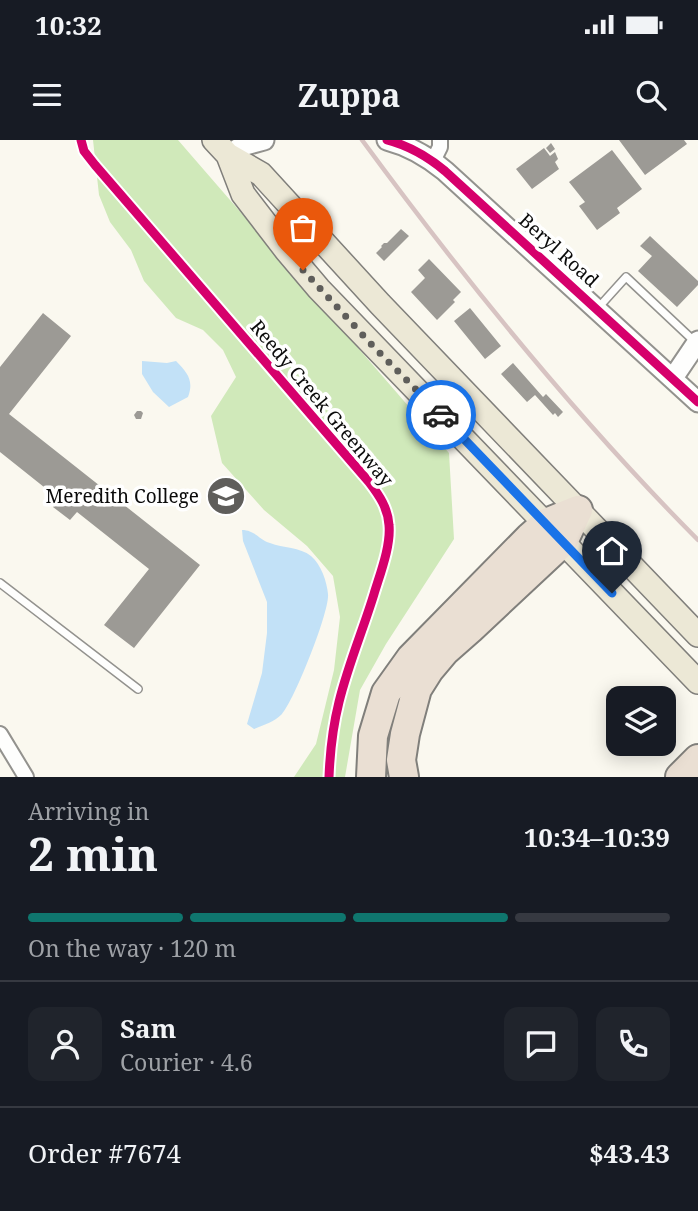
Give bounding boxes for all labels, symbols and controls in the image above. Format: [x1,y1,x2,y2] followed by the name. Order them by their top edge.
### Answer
[35,7,102,43] text: 10:32
[297,73,401,116] text: Zuppa
[28,76,66,114] icon: menu
[632,76,670,114] icon: search
[273,198,333,270] pin
[514,207,605,293] street label: Beryl Road
[284,209,322,247] icon: bag
[245,314,400,492] street label: Reedy Creek Greenway
[406,380,476,450] courier
[422,396,460,434] icon: car
[205,475,247,517] school or university icon: Meredith College
[45,483,199,509] place label: Meredith College
[582,521,642,593] pin
[593,532,631,570] icon: home
[606,686,676,756] map controls
[606,686,676,756] button: layers
[28,795,149,827] text: Arriving in
[524,819,670,855] text: 10:34–10:39
[28,822,158,884] text: 2 min
[28,932,236,964] text: On the way · 120 m
[28,1007,102,1081] button: person
[504,1007,578,1081] button: chat
[596,1007,670,1081] button: phone
[120,1010,176,1046] text: Sam
[120,1046,253,1078] text: Courier · 4.6
[28,1135,181,1171] text: Order #7674
[589,1135,670,1171] text: $43.43

